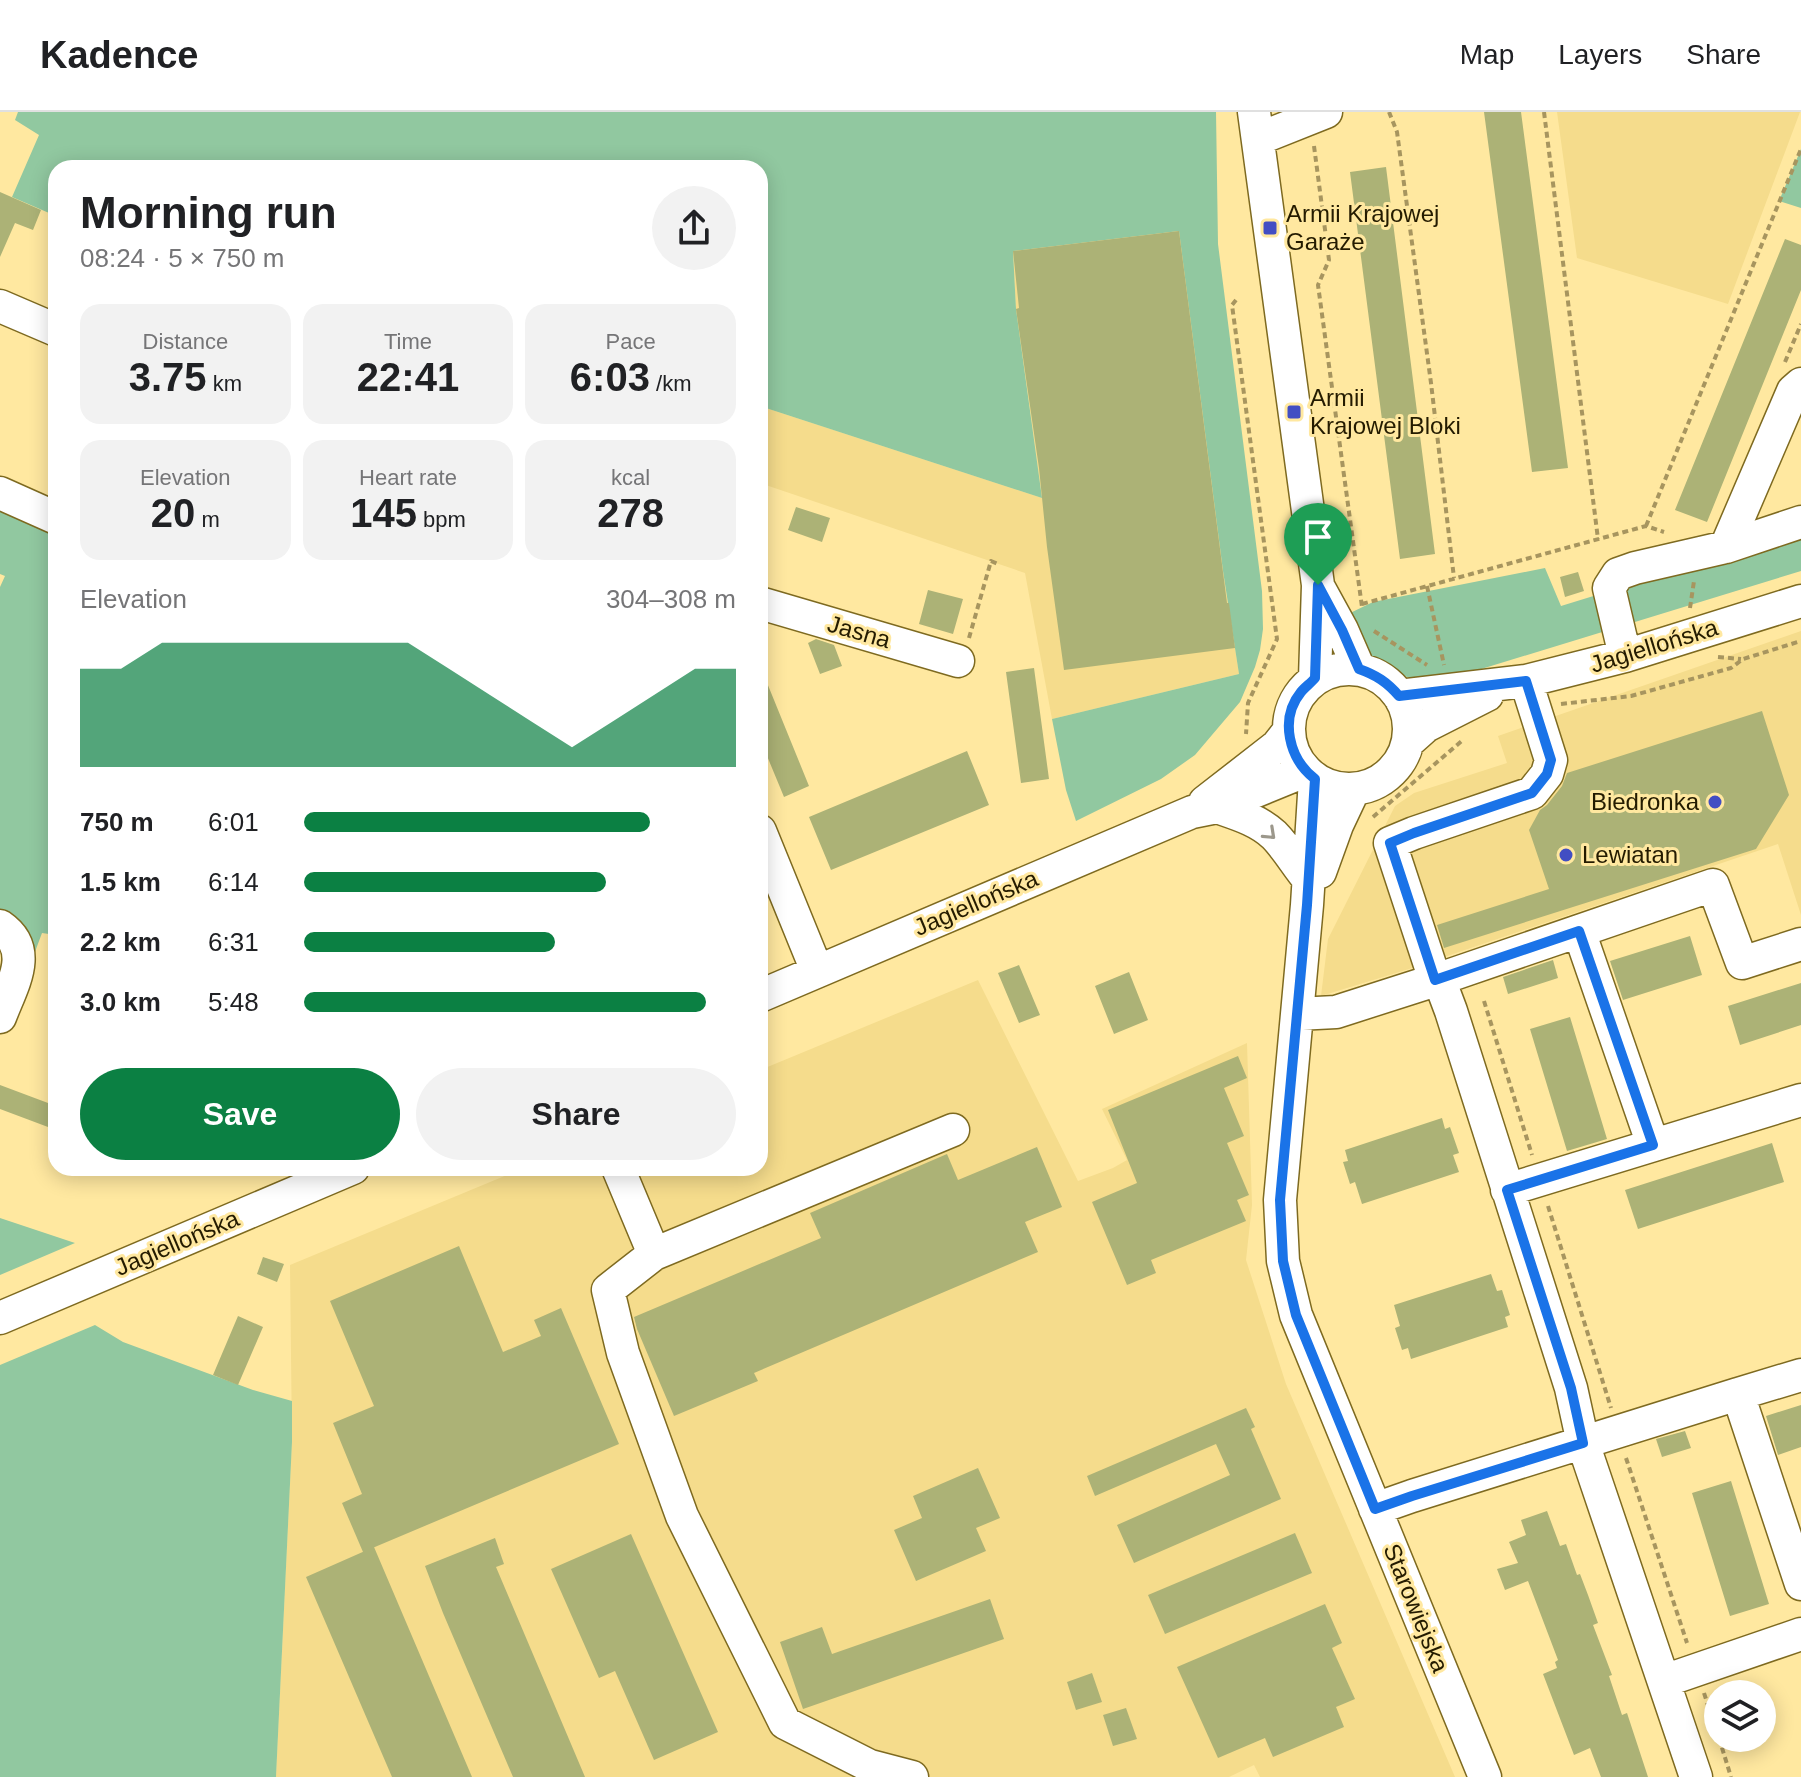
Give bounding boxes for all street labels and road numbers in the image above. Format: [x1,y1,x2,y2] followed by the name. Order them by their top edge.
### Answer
[825,610,894,654] street label: Jasna
[1587,613,1722,678] street label: Jagiellońska
[910,864,1042,941] street label: Jagiellońska
[111,1204,243,1281] street label: Jagiellońska
[1378,1540,1455,1677] street label: Starowiejska

